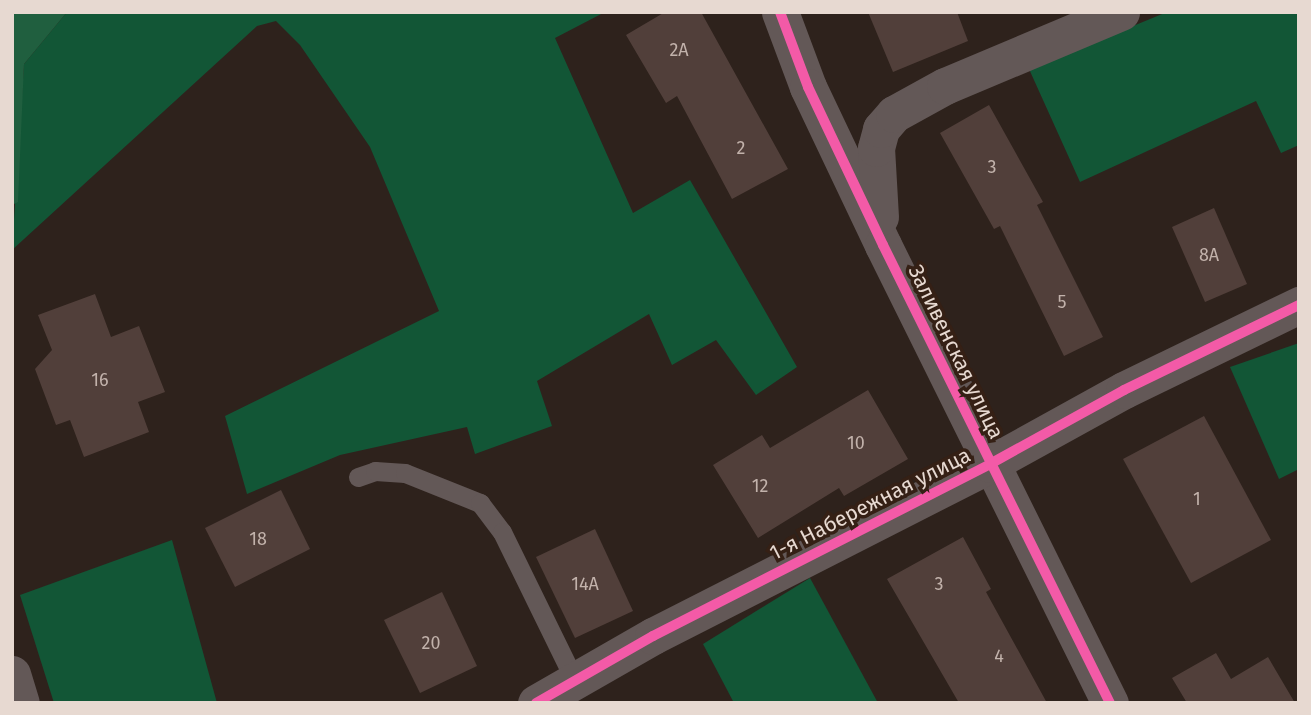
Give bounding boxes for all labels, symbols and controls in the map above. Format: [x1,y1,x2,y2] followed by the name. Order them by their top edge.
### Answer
[669,39,689,61] house number: 2А
[737,137,745,159] house number: 2
[988,156,996,178] house number: 3
[1199,244,1219,266] house number: 8А
[903,261,1009,443] street label: Заливенская улица
[1057,291,1067,313] house number: 5
[91,369,109,391] house number: 16
[847,432,865,454] house number: 10
[765,442,975,566] street label: 1-я Набережная улица
[752,475,768,497] house number: 12
[1193,488,1201,510] house number: 1
[249,528,267,550] house number: 18
[571,573,599,595] house number: 14А
[935,573,943,595] house number: 3
[422,632,440,654] house number: 20
[994,645,1004,667] house number: 4

